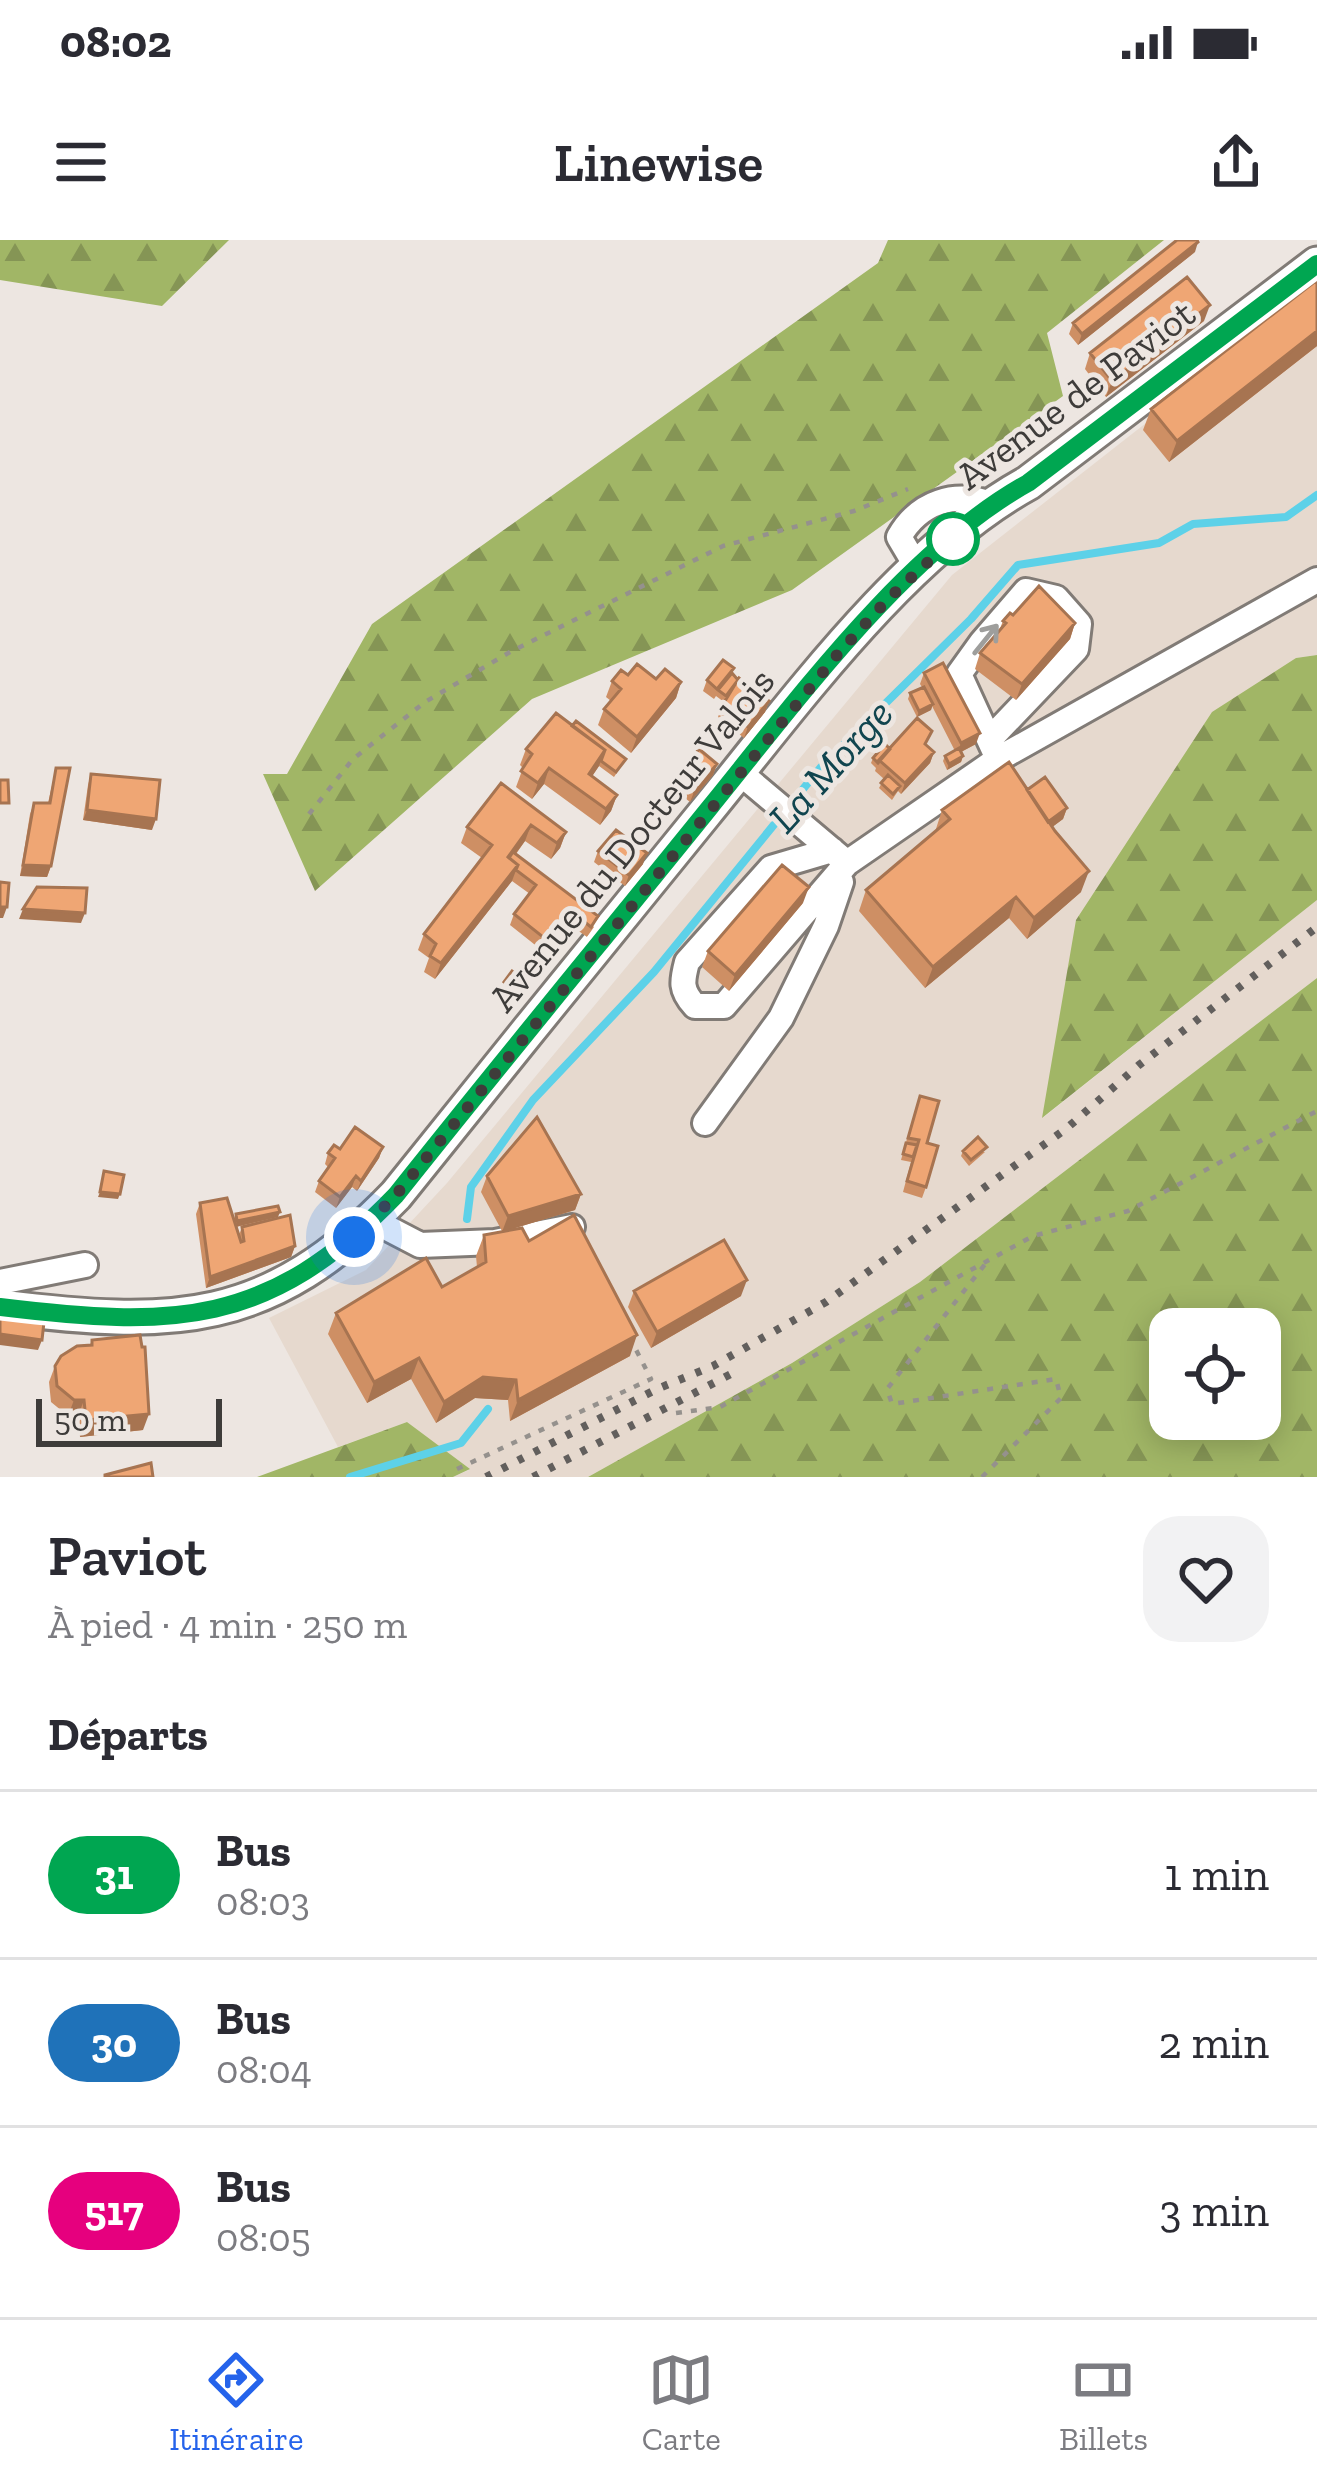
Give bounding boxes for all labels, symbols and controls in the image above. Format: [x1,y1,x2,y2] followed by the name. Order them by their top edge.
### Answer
[60,15,171,69] text: 08:02
[48,129,114,195] icon: menu
[1203,129,1269,195] icon: share
[554,130,763,195] text: Linewise
[947,289,1204,499] street label: Avenue de Paviot
[928,514,978,564] unlabelled marker
[972,623,998,655] one-way arrow
[478,658,784,1020] street label: Avenue du Docteur Valois
[757,688,903,843] water label: La Morge
[324,1207,384,1267] your location
[1149,1308,1281,1440] map controls
[1149,1308,1281,1440] button: locate
[36,1393,222,1446] scale bar
[54,1400,126,1439] text: 50 m
[1143,1516,1269,1642] button: heart
[48,1521,206,1590] text: Paviot
[48,1601,407,1648] text: À pied · 4 min · 250 m
[48,1708,208,1762] text: Départs
[216,1824,291,1878] text: Bus
[1164,1848,1269,1902] text: 1 min
[94,1849,134,1900] text: 31
[216,1878,310,1925] text: 08:03
[216,1992,291,2046] text: Bus
[1158,2016,1269,2070] text: 2 min
[91,2017,137,2068] text: 30
[216,2046,312,2093] text: 08:04
[216,2160,291,2214] text: Bus
[1160,2184,1269,2238] text: 3 min
[85,2185,143,2236] text: 517
[216,2214,311,2261] text: 08:05
[169,2347,304,2458] tab: Itinéraire
[642,2347,721,2458] tab: Carte
[1059,2347,1148,2458] tab: Billets

